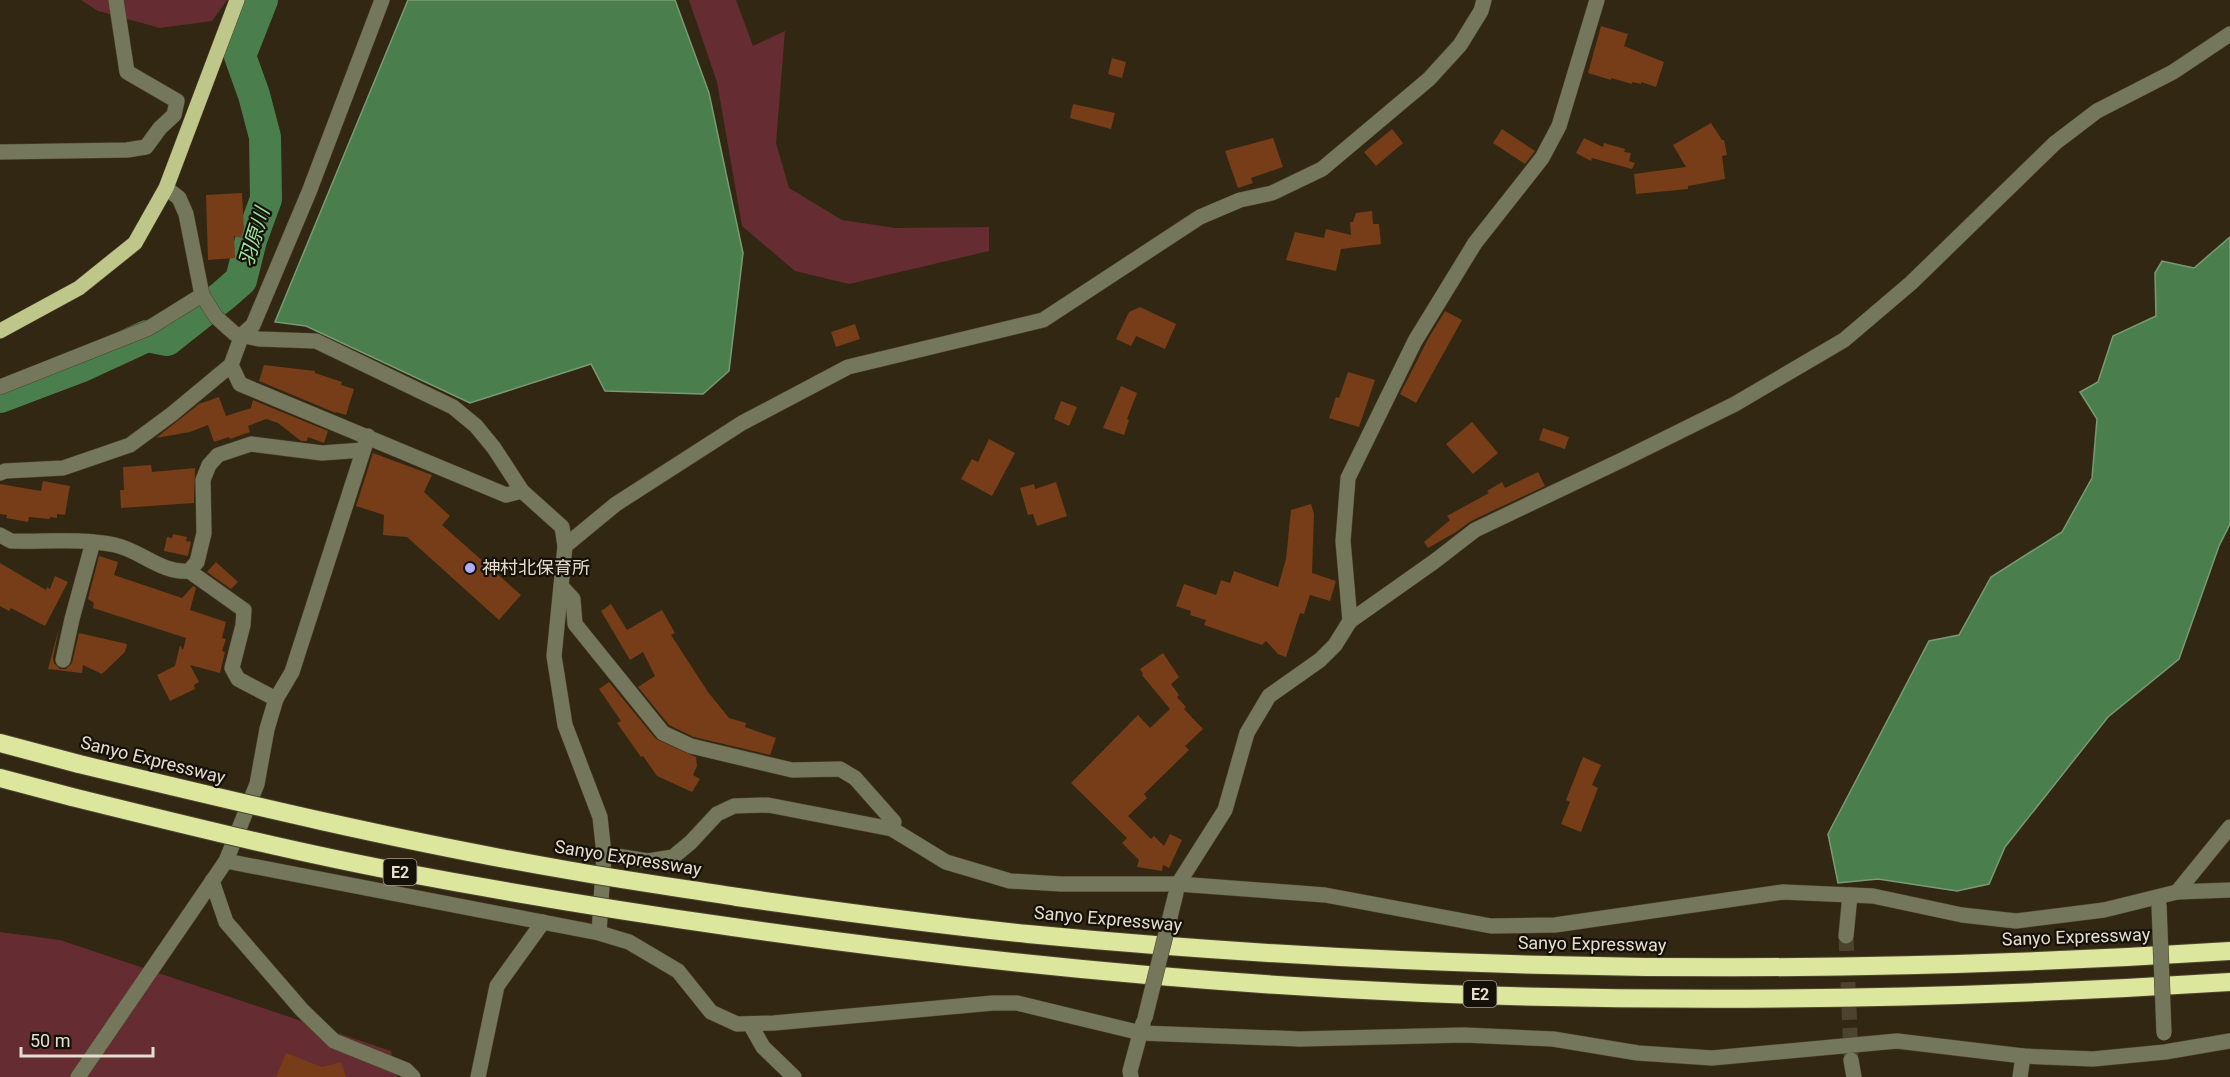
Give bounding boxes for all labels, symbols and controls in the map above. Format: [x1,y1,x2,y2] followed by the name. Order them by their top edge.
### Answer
[234,203,275,269] water label: 羽原川
[482,557,590,578] place label: 神村北保育所
[463,561,477,575] marker: 神村北保育所
[79,731,228,788] street label: Sanyo Expressway
[553,836,704,880] street label: Sanyo Expressway
[384,859,416,885] road number: E2
[1033,902,1183,935] street label: Sanyo Expressway
[2001,923,2151,950] street label: Sanyo Expressway
[1518,932,1667,955] street label: Sanyo Expressway
[1464,981,1496,1007] road number: E2
[21,1020,153,1058] scale bar
[30,1030,70,1051] text: 50 m

